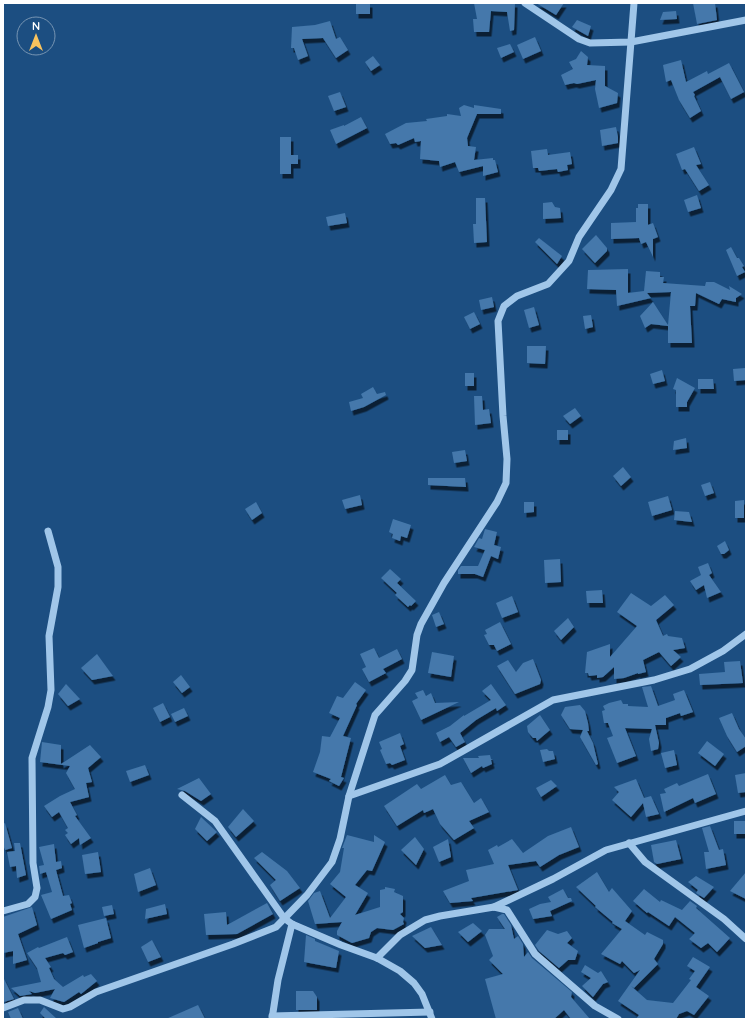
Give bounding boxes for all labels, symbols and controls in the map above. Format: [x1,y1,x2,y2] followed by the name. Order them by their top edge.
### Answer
[16,16,56,56] north arrow
[32,19,40,33] text: N

